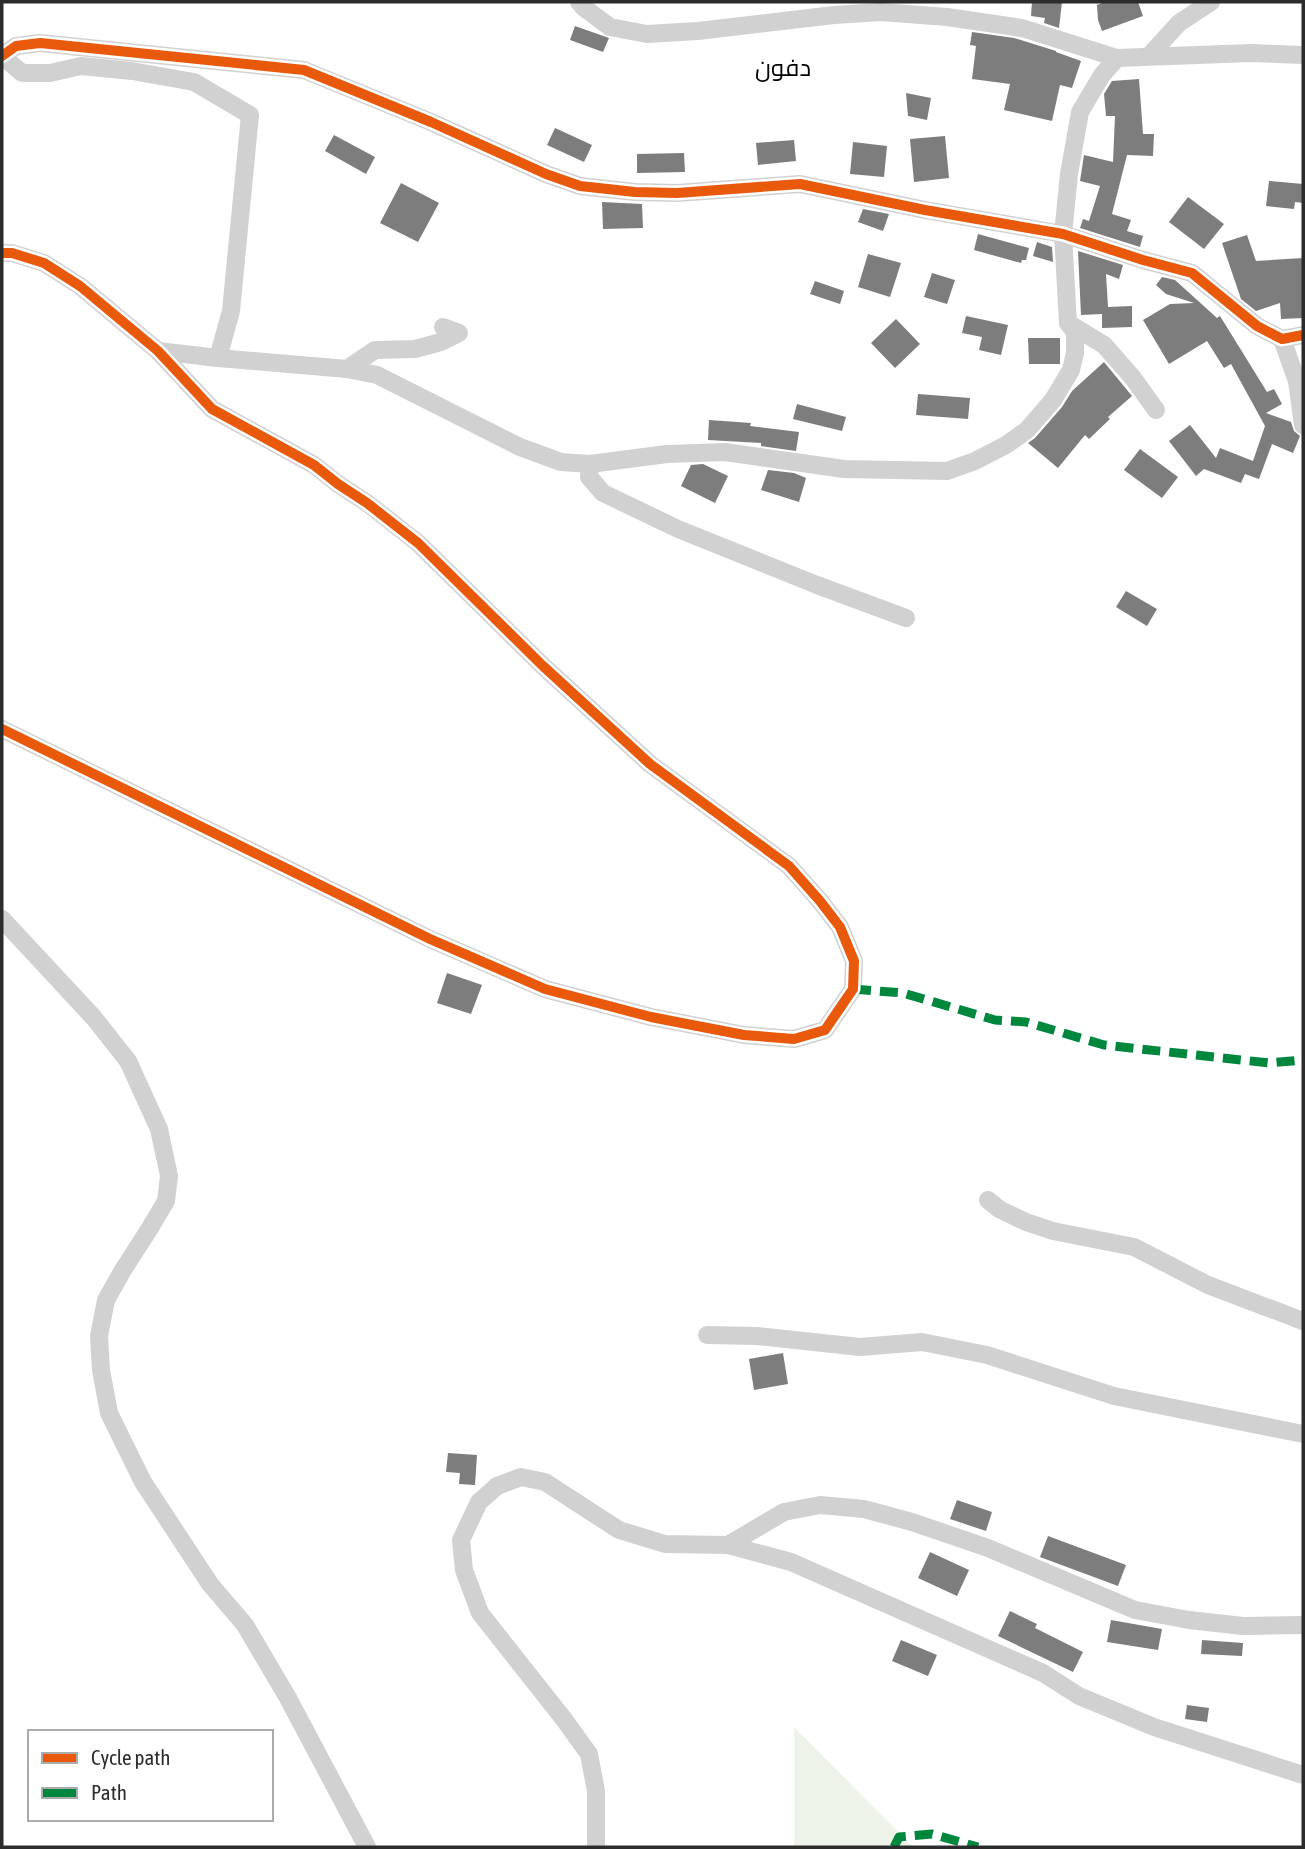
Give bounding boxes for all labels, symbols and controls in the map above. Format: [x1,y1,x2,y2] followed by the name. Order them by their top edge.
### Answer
[755,54,811,82] district label: دفون
[28,1730,273,1821] legend
[91,1745,170,1769] text: Cycle path
[91,1780,127,1804] text: Path

